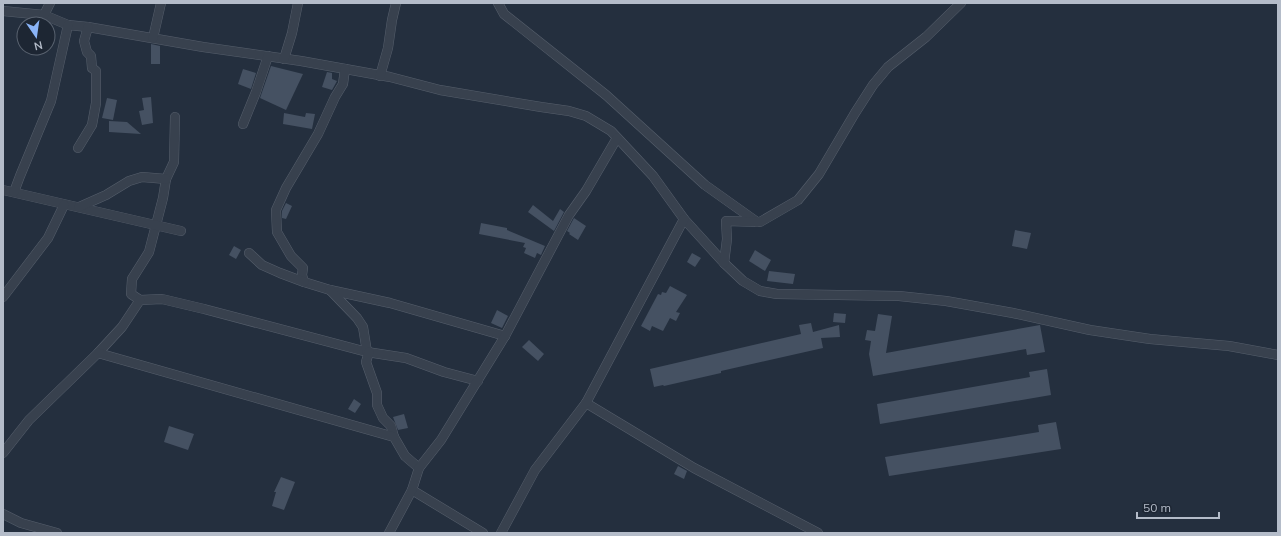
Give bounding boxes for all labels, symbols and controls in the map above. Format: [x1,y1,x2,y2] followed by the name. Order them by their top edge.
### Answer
[16,16,56,56] north arrow
[33,38,44,53] text: N
[1137,494,1219,520] scale bar
[1143,500,1171,515] text: 50 m

